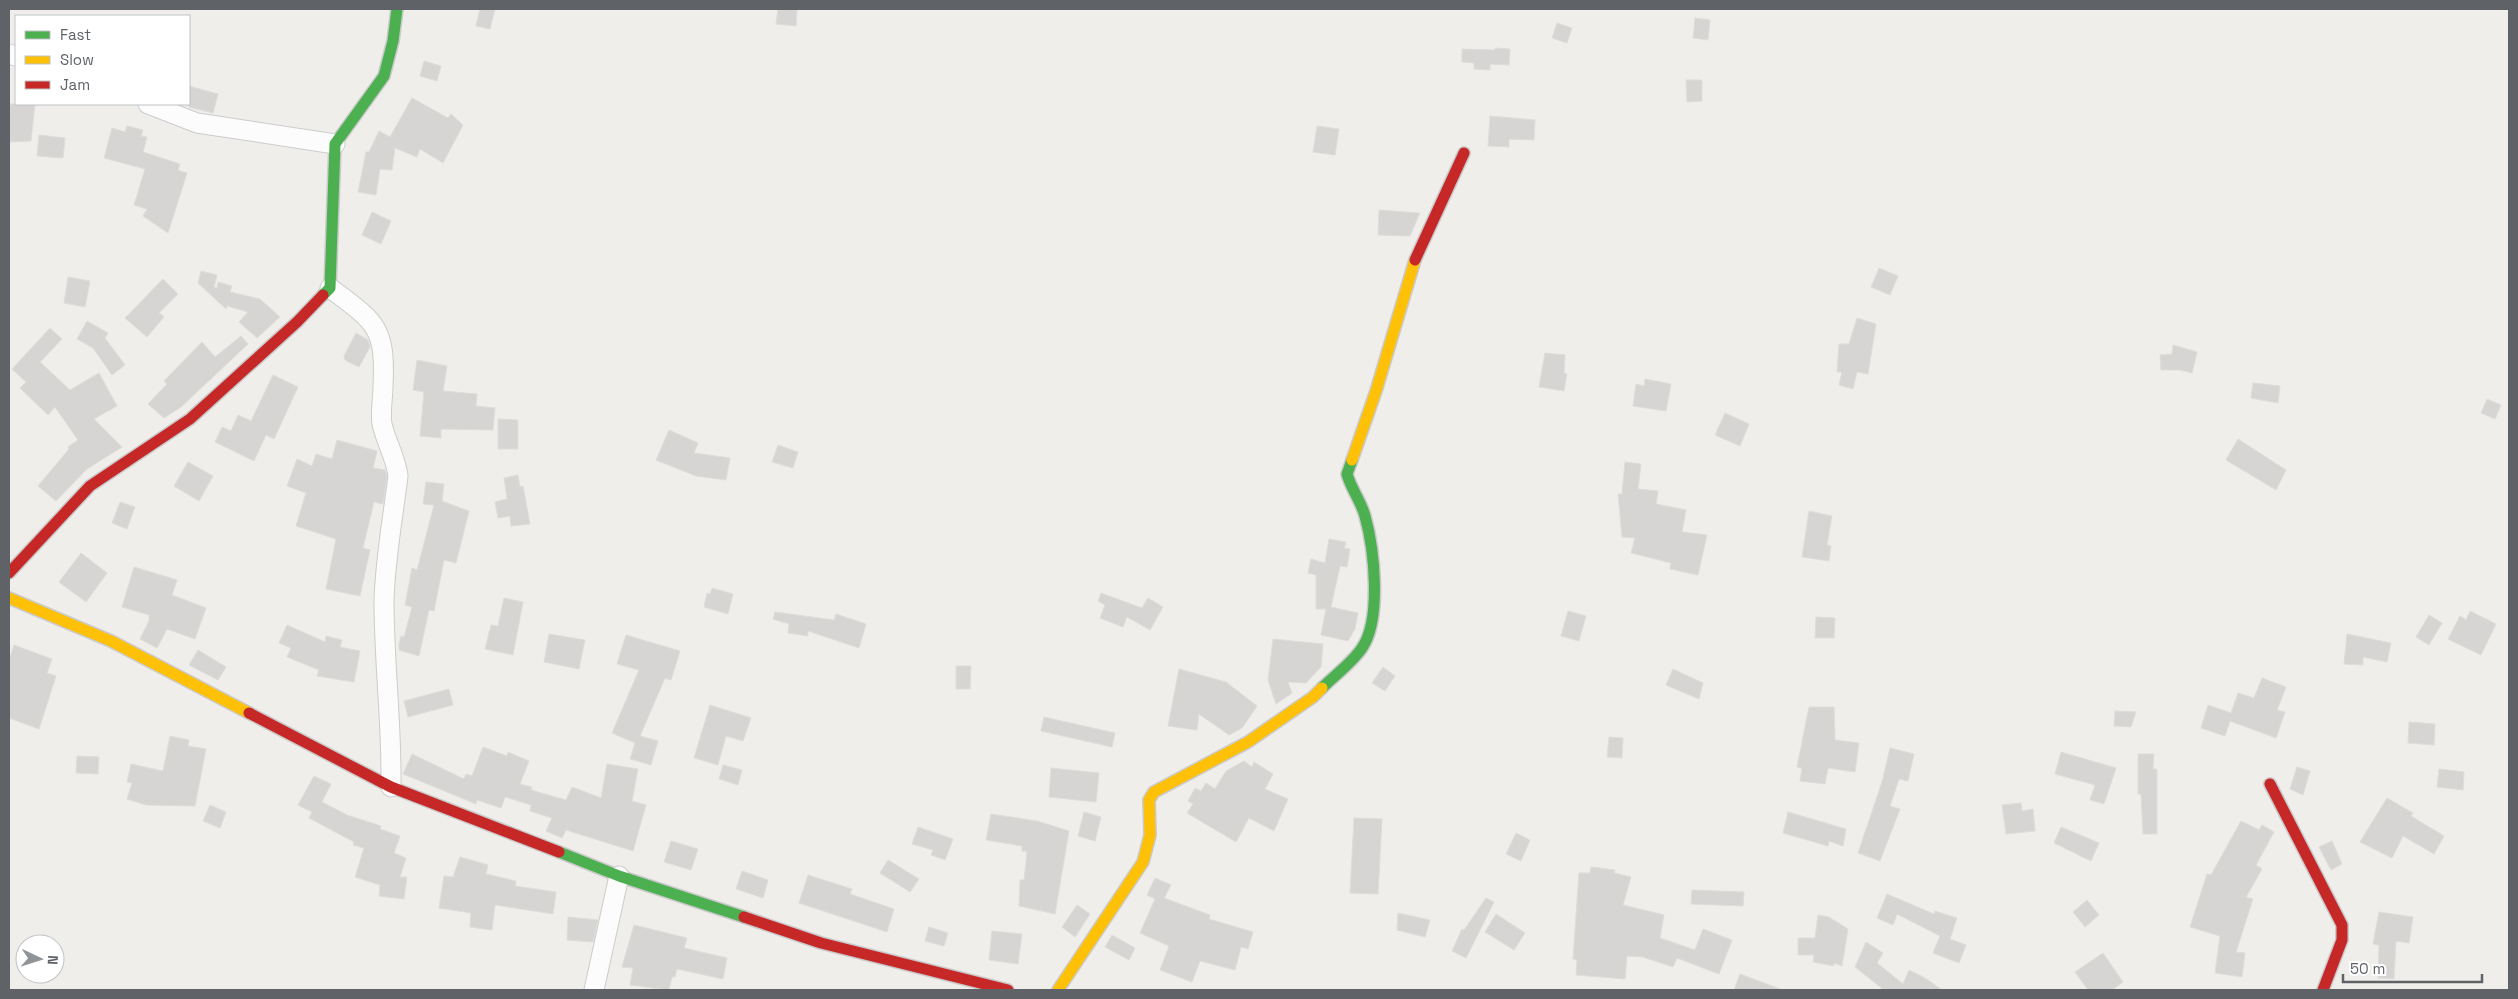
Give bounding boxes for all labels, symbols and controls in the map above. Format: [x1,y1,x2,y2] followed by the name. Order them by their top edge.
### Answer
[15,15,190,105] legend
[60,25,91,44] text: Fast
[60,50,94,69] text: Slow
[60,75,90,94] text: Jam
[15,934,65,984] north arrow
[2343,952,2482,984] scale bar
[44,955,62,965] text: N
[2350,959,2385,978] text: 50 m

